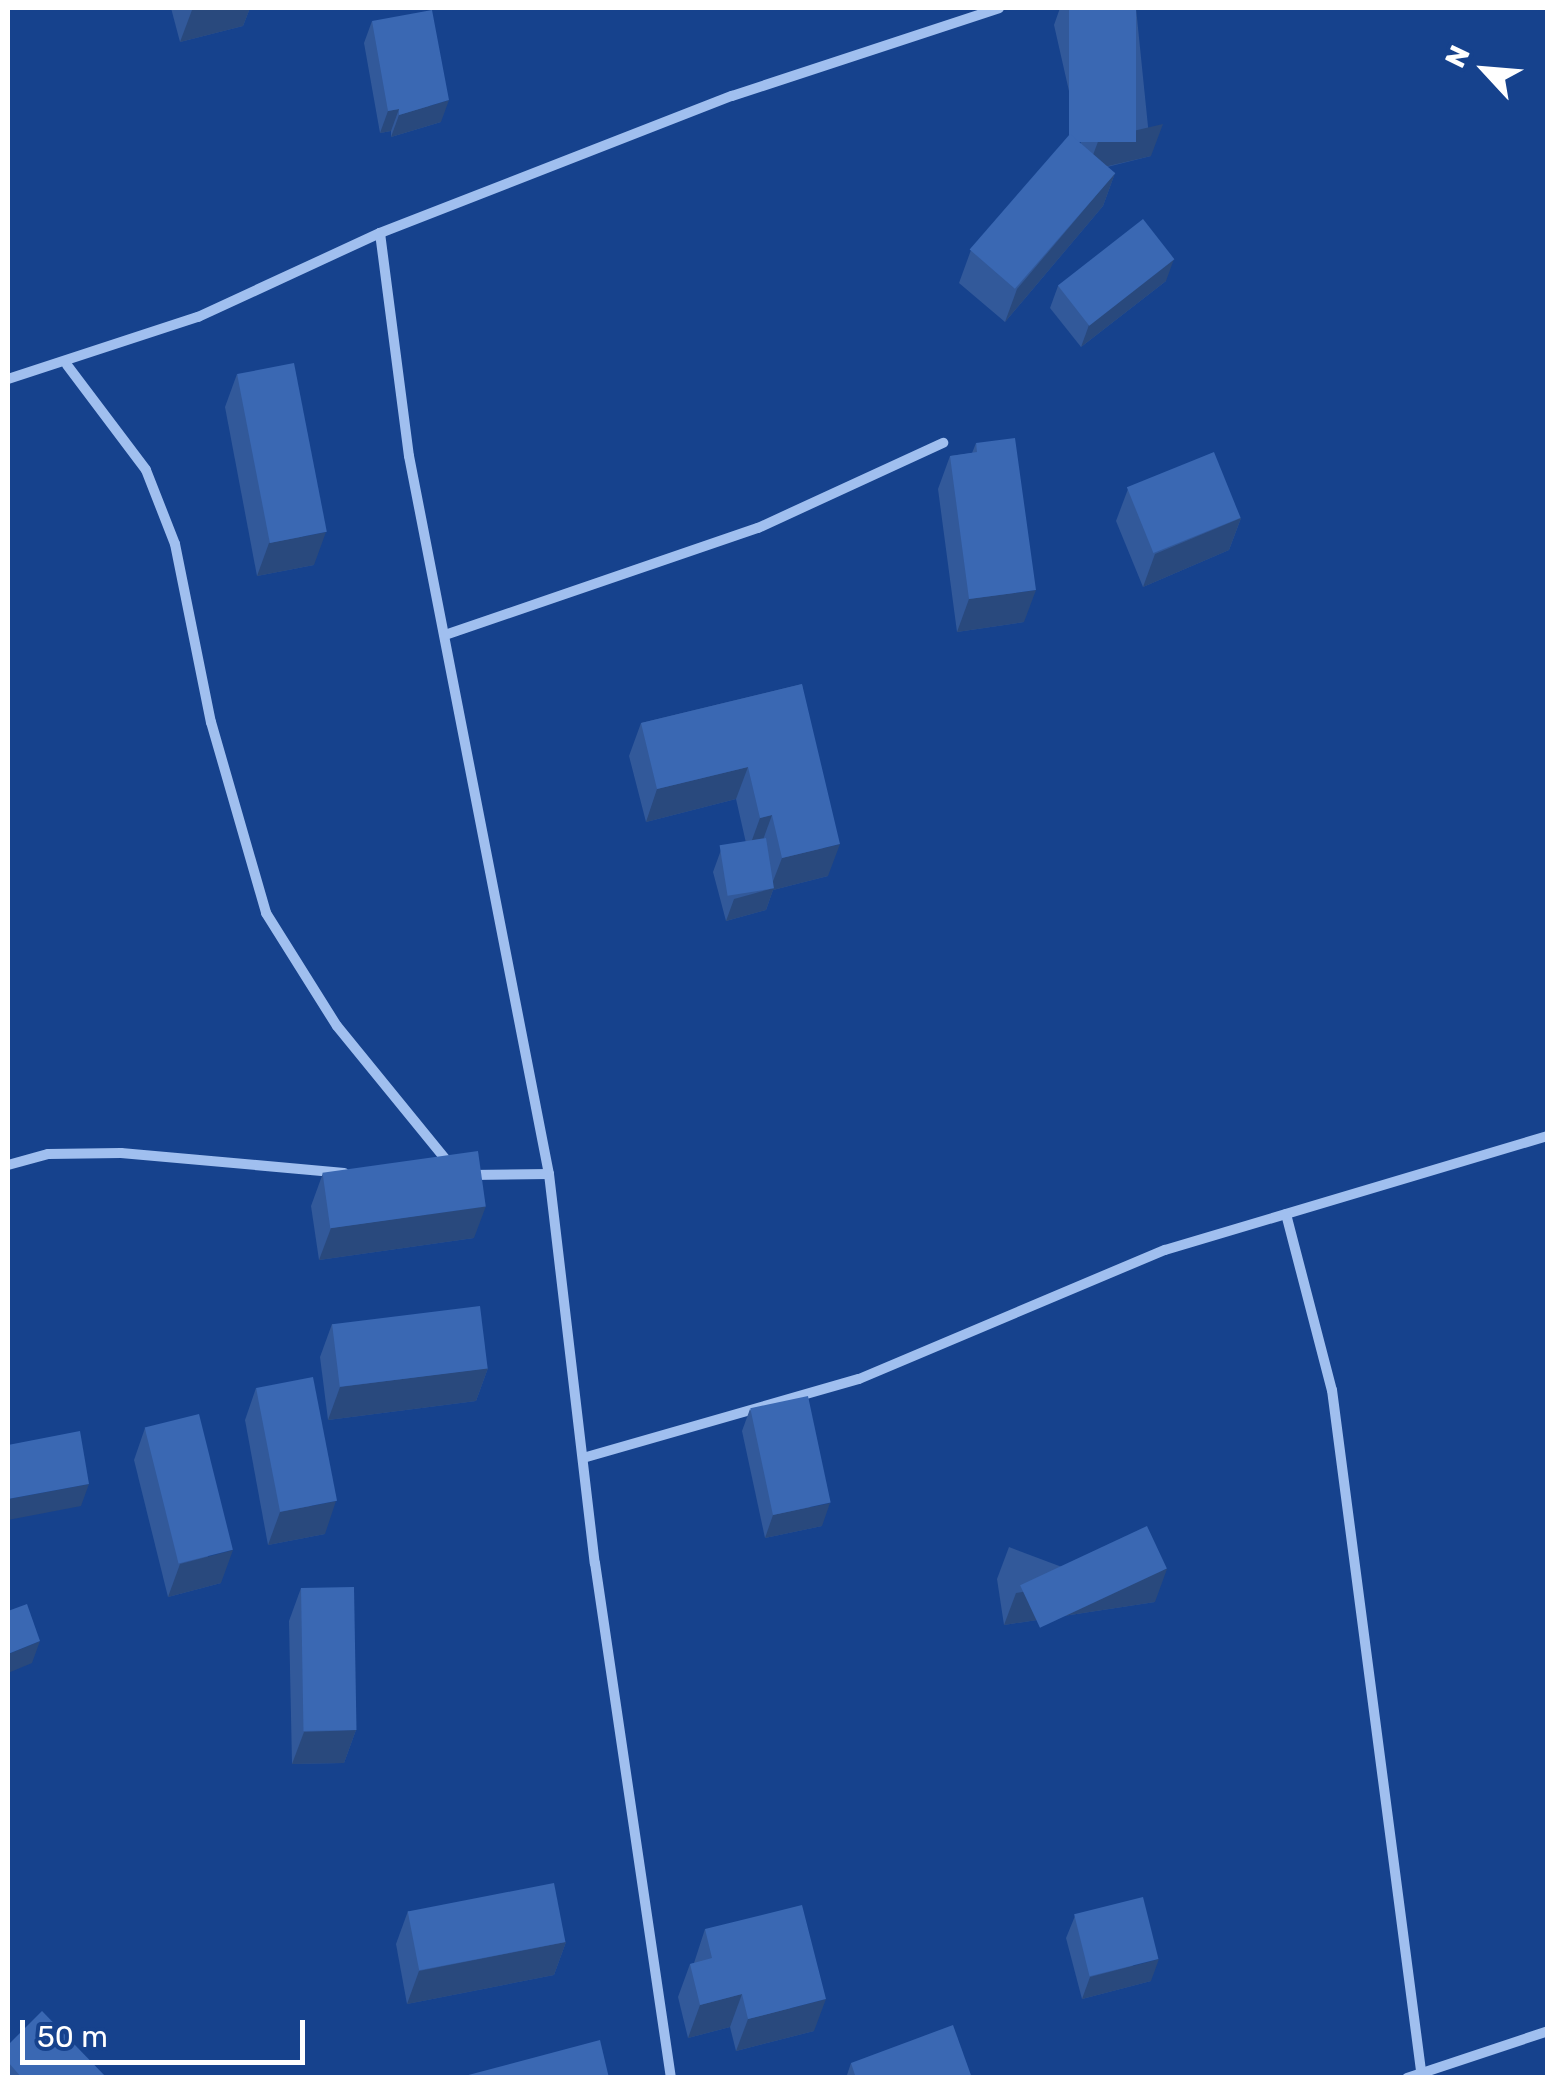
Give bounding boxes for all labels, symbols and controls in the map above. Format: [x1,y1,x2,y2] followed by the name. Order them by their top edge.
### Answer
[1435,20,1535,120] north arrow
[1438,40,1477,73] text: N
[25,2000,310,2062] scale bar
[37,2019,108,2055] text: 50 m

